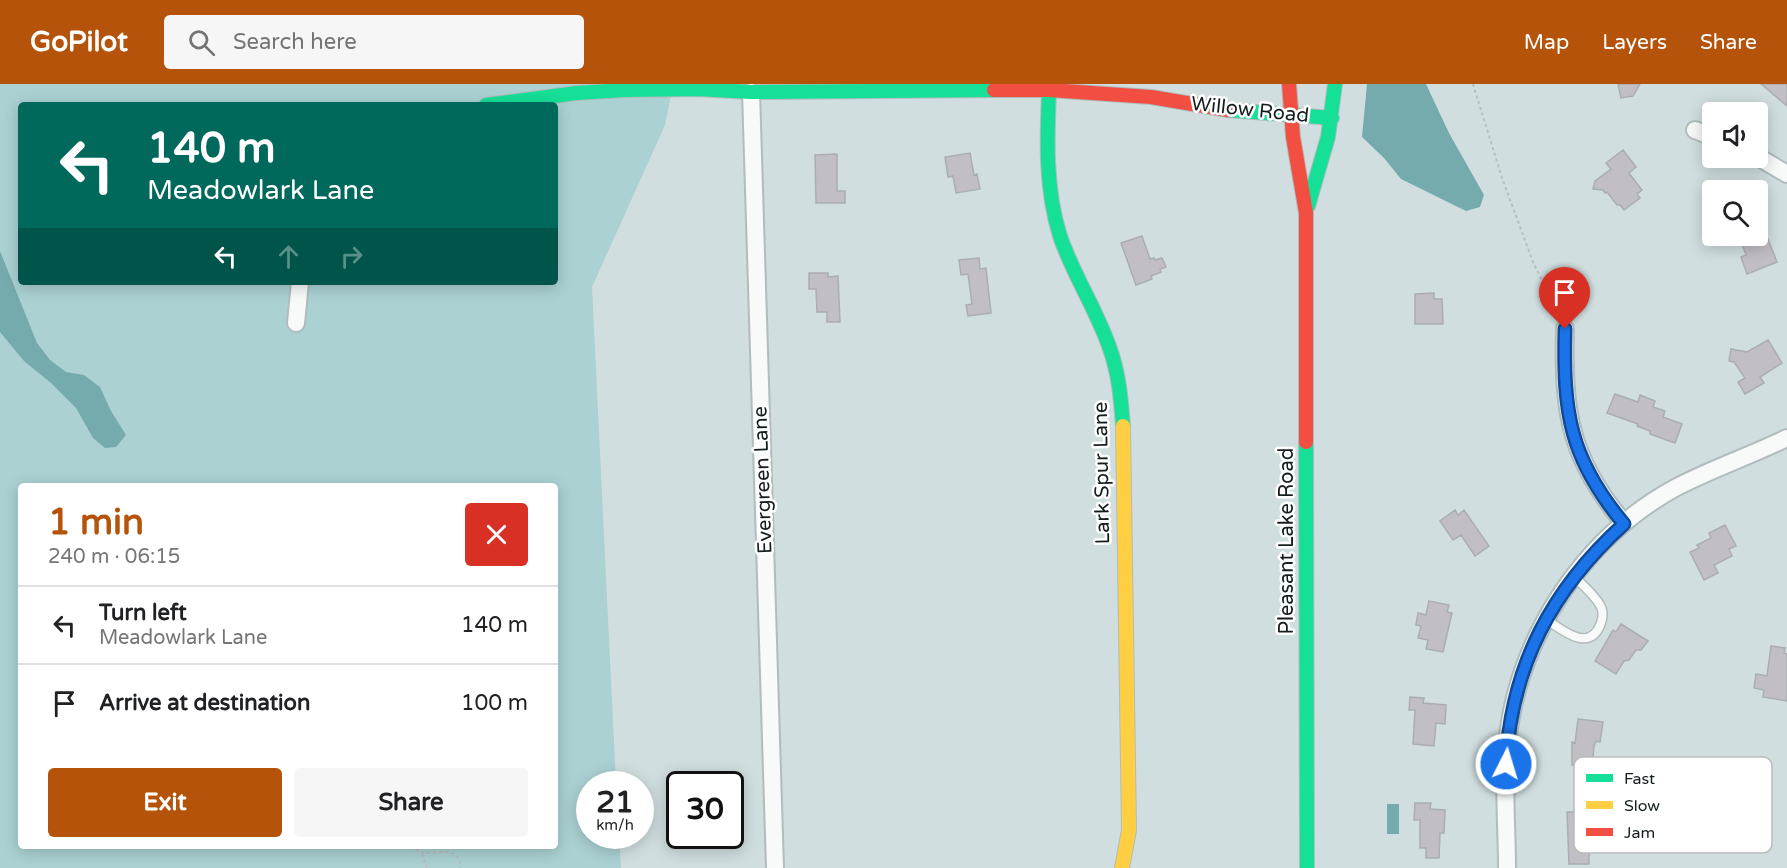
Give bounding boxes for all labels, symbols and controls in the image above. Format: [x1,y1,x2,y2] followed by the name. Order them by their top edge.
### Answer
[164,15,584,69] search box
[30,25,128,59] text: GoPilot
[185,26,218,59] icon: search
[233,29,357,55] text: Search here
[1524,30,1569,55] text: Map
[1602,30,1667,55] text: Layers
[1700,30,1757,55] text: Share
[1190,92,1310,128] street label: Willow Road
[1702,102,1768,246] map controls
[1702,102,1768,168] button: sound
[147,123,276,174] text: 140 m
[48,126,126,204] icon: left
[147,174,374,207] text: Meadowlark Lane
[1702,180,1768,246] button: search
[209,240,242,273] icon: left
[272,240,305,273] icon: ahead
[335,240,368,273] icon: right
[1539,267,1590,329] pin
[1548,276,1581,309] icon: arrive
[1089,401,1115,545] street label: Lark Spur Lane
[748,406,778,554] street label: Evergreen Lane
[1275,448,1299,634] street label: Pleasant Lake Road
[48,501,144,544] text: 1 min
[465,503,528,566] button: close
[48,545,180,569] text: 240 m · 06:15
[99,600,187,626] text: Turn left
[48,609,81,642] icon: left
[461,612,528,638] text: 140 m
[99,626,267,650] text: Meadowlark Lane
[48,687,81,720] icon: arrive
[99,690,310,716] text: Arrive at destination
[461,690,528,716] text: 100 m
[1474,732,1538,796] position arrow
[1574,757,1772,853] legend
[48,768,282,837] button: Exit
[294,768,528,837] button: Share
[1624,769,1655,789] text: Fast
[666,771,744,849] speed limit sign: 30
[596,784,634,821] text: 21
[1624,796,1660,816] text: Slow
[596,816,634,834] text: km/h
[1624,823,1655,843] text: Jam

